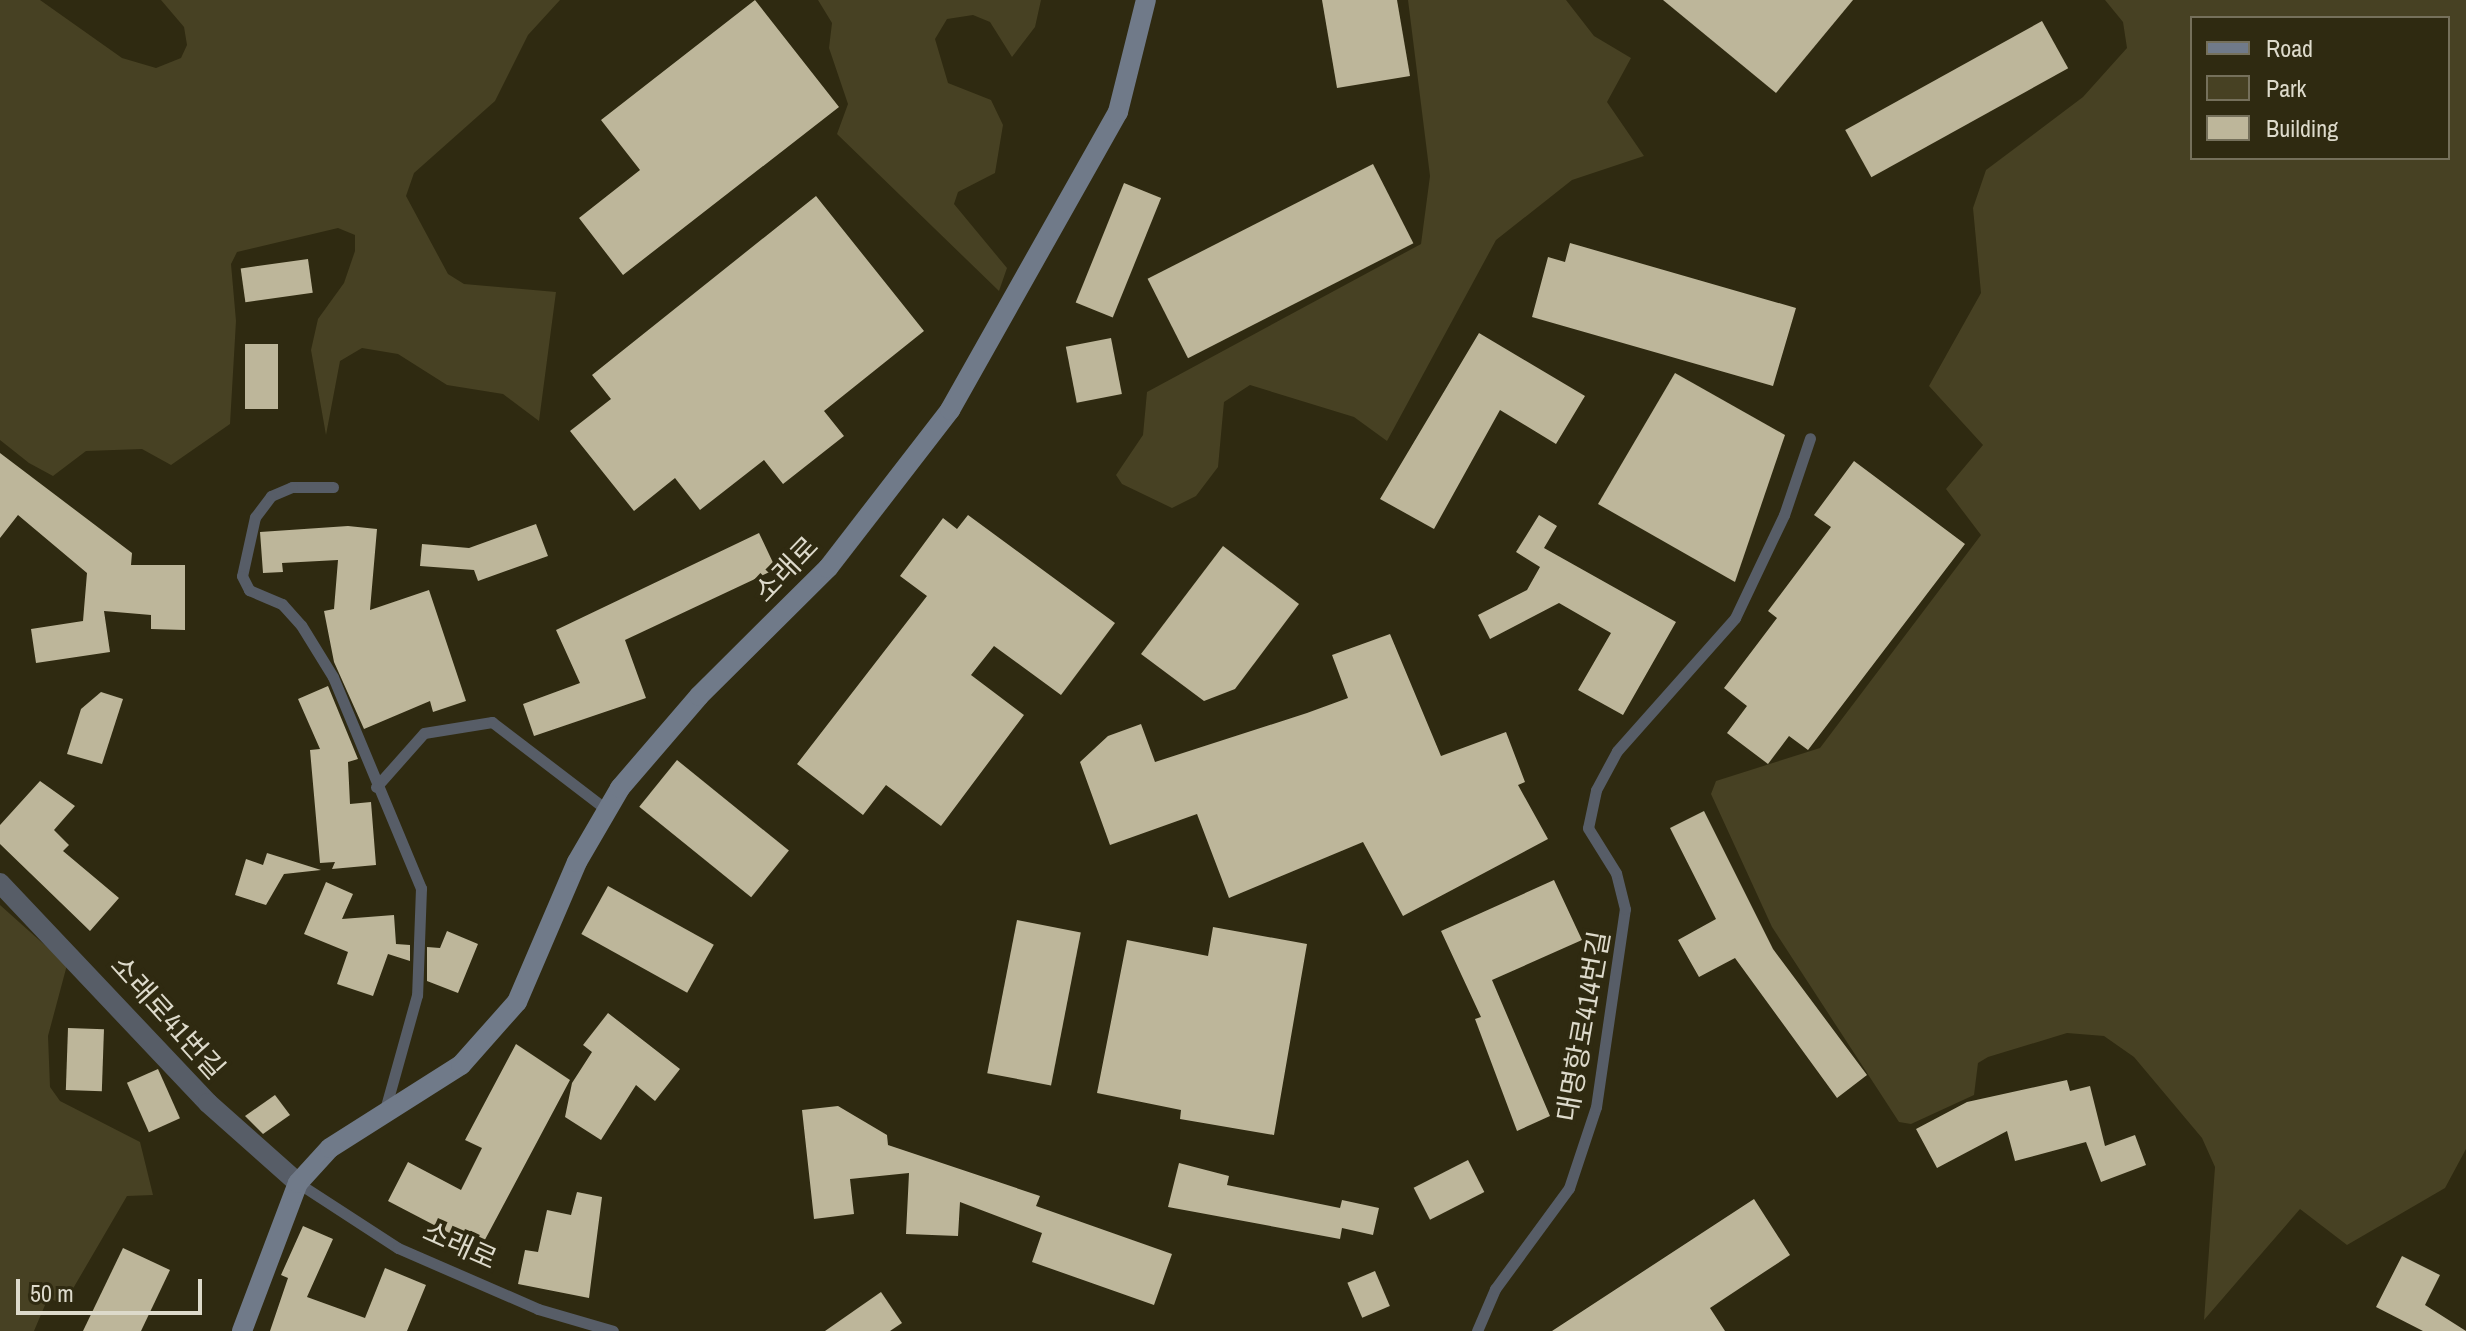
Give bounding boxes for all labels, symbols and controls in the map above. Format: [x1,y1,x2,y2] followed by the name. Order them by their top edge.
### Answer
[2190,16,2450,160] legend
[2266,32,2313,64] text: Road
[2266,72,2306,104] text: Park
[2266,112,2338,144] text: Building
[747,530,825,608] street label: 소래로
[1550,928,1616,1124] street label: 대명항로414번길
[104,948,232,1086] street label: 소래로41번길
[418,1214,502,1276] street label: 소래로
[20,1263,206,1313] scale bar
[30,1277,74,1309] text: 50 m

